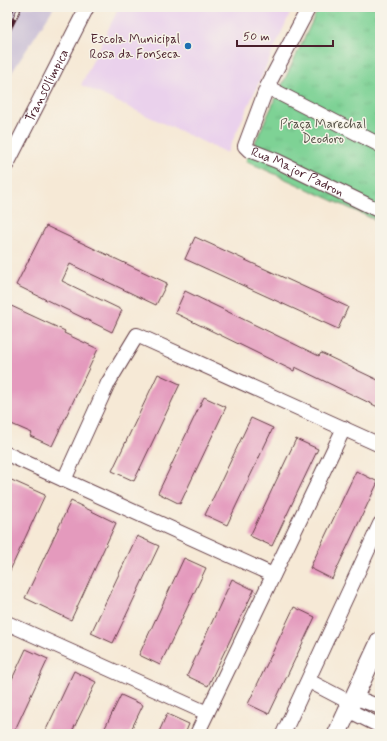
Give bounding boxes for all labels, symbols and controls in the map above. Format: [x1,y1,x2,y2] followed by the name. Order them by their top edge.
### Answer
[237,22,333,48] scale bar
[243,29,270,45] text: 50 m
[89,31,180,63] place label: Escola Municipal Rosa da Fonseca
[183,41,193,51] marker: Escola Municipal Rosa da Fonseca
[21,46,73,125] street label: TransOlímpica
[280,116,366,148] park label: Praça Marechal Deodoro
[248,143,347,201] street label: Rua Major Padron

